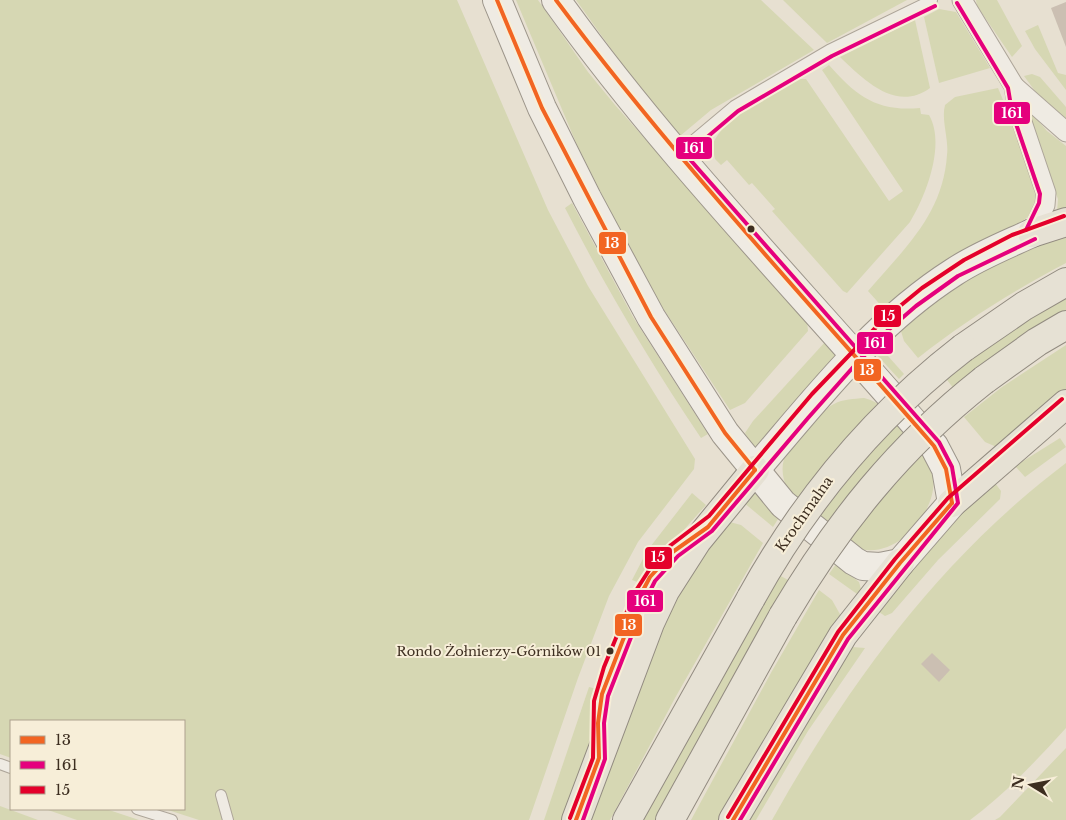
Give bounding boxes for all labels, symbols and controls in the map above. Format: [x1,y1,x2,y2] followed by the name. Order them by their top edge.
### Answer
[993,101,1031,125] line badge: 161
[1001,104,1023,122] text: 161
[675,136,713,160] line badge: 161
[683,139,705,157] text: 161
[746,224,756,234] unlabelled marker
[598,231,627,255] line badge: 13
[604,234,620,252] text: 13
[873,304,902,328] line badge: 15
[881,307,895,325] text: 15
[856,331,894,355] line badge: 161
[864,334,886,352] text: 161
[853,358,882,382] line badge: 13
[859,361,875,379] text: 13
[771,472,837,555] street label: Krochmalna
[644,546,673,570] line badge: 15
[651,548,665,566] text: 15
[626,589,664,613] line badge: 161
[634,592,656,610] text: 161
[614,613,643,637] line badge: 13
[621,616,637,634] text: 13
[397,643,601,660] place label: Rondo Żołnierzy-Górników 01
[605,646,615,656] marker: Rondo Żołnierzy-Górników 01
[10,720,185,810] legend
[55,730,71,749] text: 13
[55,755,78,774] text: 161
[1006,760,1056,810] north arrow
[1008,775,1028,791] text: N
[55,780,70,799] text: 15

